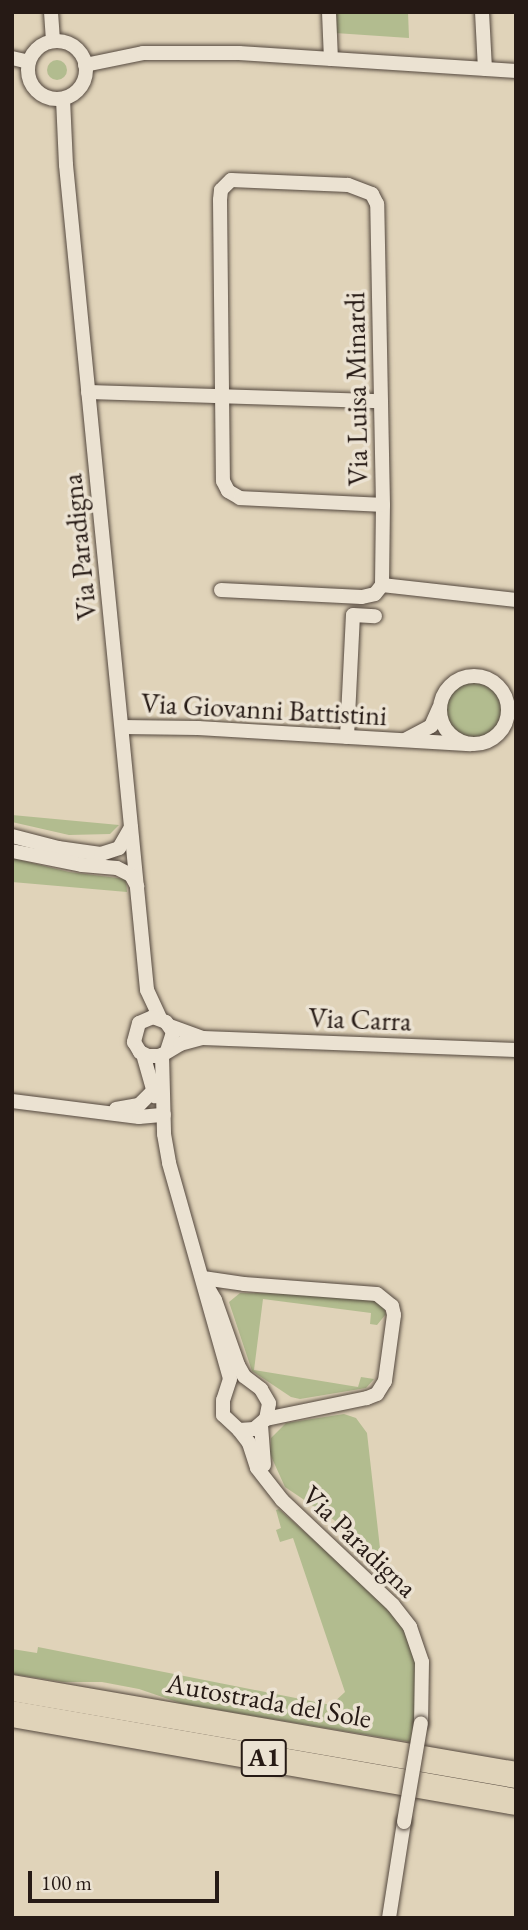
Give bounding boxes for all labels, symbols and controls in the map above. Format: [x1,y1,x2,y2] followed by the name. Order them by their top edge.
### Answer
[338,292,374,486] street label: Via Luisa Minardi
[55,472,103,622] street label: Via Paradigna
[140,686,388,732] street label: Via Giovanni Battistini
[308,1000,412,1038] street label: Via Carra
[296,1478,424,1604] street label: Via Paradigna
[164,1665,374,1735] street label: Autostrada del Sole
[240,1736,288,1780] road number: A1
[32,1856,222,1900] scale bar
[41,1869,92,1896] text: 100 m

